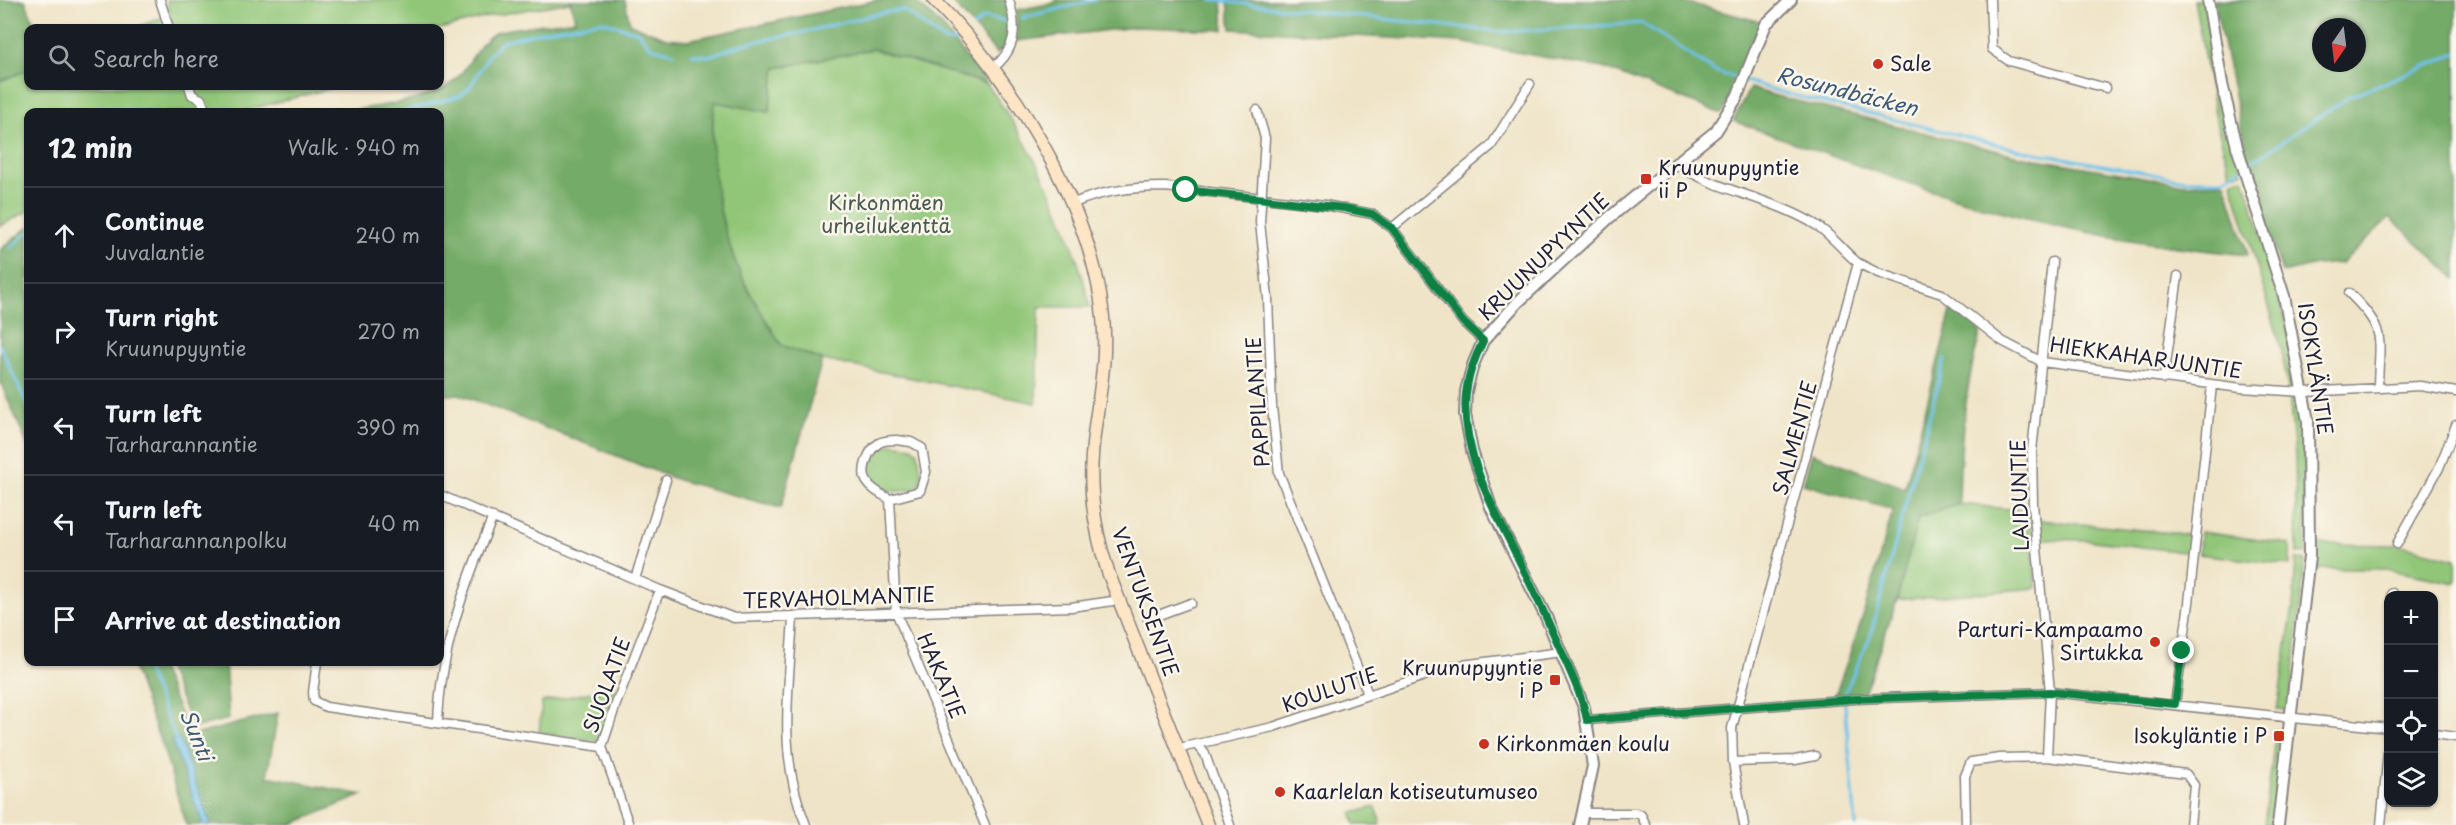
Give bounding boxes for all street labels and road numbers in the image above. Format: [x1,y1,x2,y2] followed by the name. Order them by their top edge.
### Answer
[1471,185,1616,327] street label: KRUUNUPYYNTIE
[2291,301,2341,437] street label: ISOKYLÄNTIE
[2048,329,2244,385] street label: HIEKKAHARJUNTIE
[1237,336,1277,468] street label: PAPPILANTIE
[1764,377,1824,498] street label: SALMENTIE
[2002,439,2036,551] street label: LAIDUNTIE
[1105,523,1187,681] street label: VENTUKSENTIE
[742,579,936,615] street label: TERVAHOLMANTIE
[910,628,973,723] street label: HAKATIE
[575,632,637,737] street label: SUOLATIE
[1278,659,1382,719] street label: KOULUTIE

